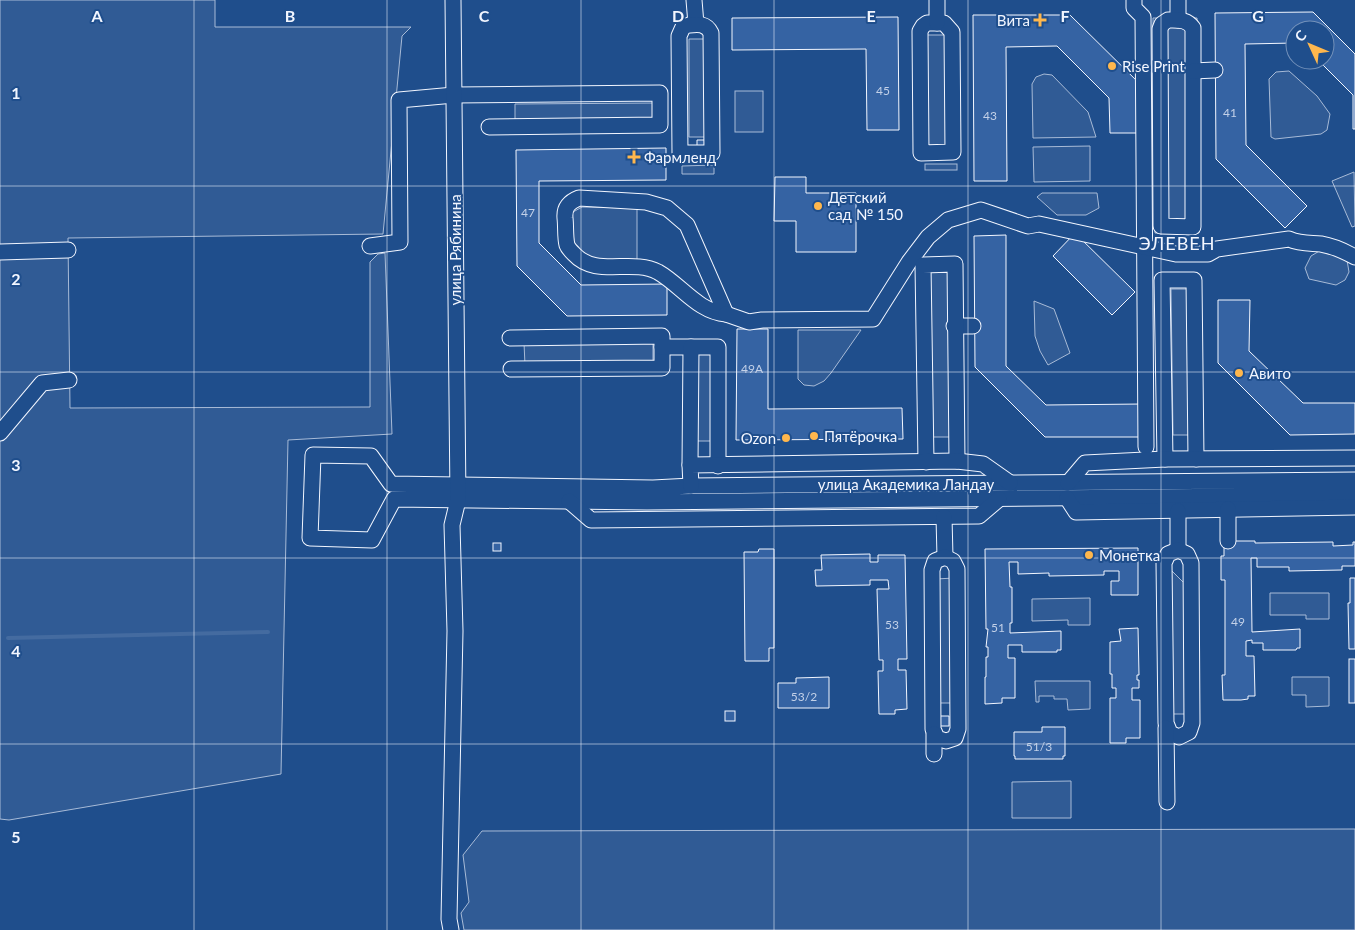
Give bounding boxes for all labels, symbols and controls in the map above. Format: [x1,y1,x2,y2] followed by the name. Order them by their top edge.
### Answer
[90,6,103,25] text: A
[285,6,295,25] text: B
[479,6,490,25] text: C
[672,6,684,25] text: D
[866,6,876,25] text: E
[1060,6,1070,25] text: F
[1252,6,1264,25] text: G
[997,11,1030,29] place label: Вита
[1034,14,1046,26] marker: Вита
[1285,20,1335,70] north arrow
[1291,26,1310,45] text: С
[1122,57,1185,75] place label: Rise Print
[1106,60,1118,72] marker: Rise Print
[11,83,21,102] text: 1
[876,83,890,98] house number: 45
[1223,105,1237,120] house number: 41
[983,108,997,123] house number: 43
[644,148,716,166] place label: Фармленд
[628,151,640,163] marker: Фармленд
[828,188,903,223] place label: Детский сад № 150
[446,194,464,306] street label: улица Рябинина
[812,200,824,212] marker: Детский сад № 150
[521,205,535,220] house number: 47
[1138,232,1216,254] district label: ЭЛЕВЕН
[11,269,21,288] text: 2
[741,361,764,376] house number: 49А
[1249,364,1291,382] place label: Авито
[1233,367,1245,379] marker: Авито
[824,427,897,445] place label: Пятёрочка
[741,429,776,447] place label: Ozon
[808,430,820,442] marker: Пятёрочка
[780,432,792,444] marker: Ozon
[11,455,21,474] text: 3
[818,475,994,493] street label: улица Академика Ландау
[1099,546,1160,564] place label: Монетка
[1083,549,1095,561] marker: Монетка
[1231,614,1245,629] house number: 49
[885,617,899,632] house number: 53
[991,620,1005,635] house number: 51
[11,641,21,660] text: 4
[791,689,817,704] house number: 53/2
[1026,739,1052,754] house number: 51/3
[11,827,21,846] text: 5

